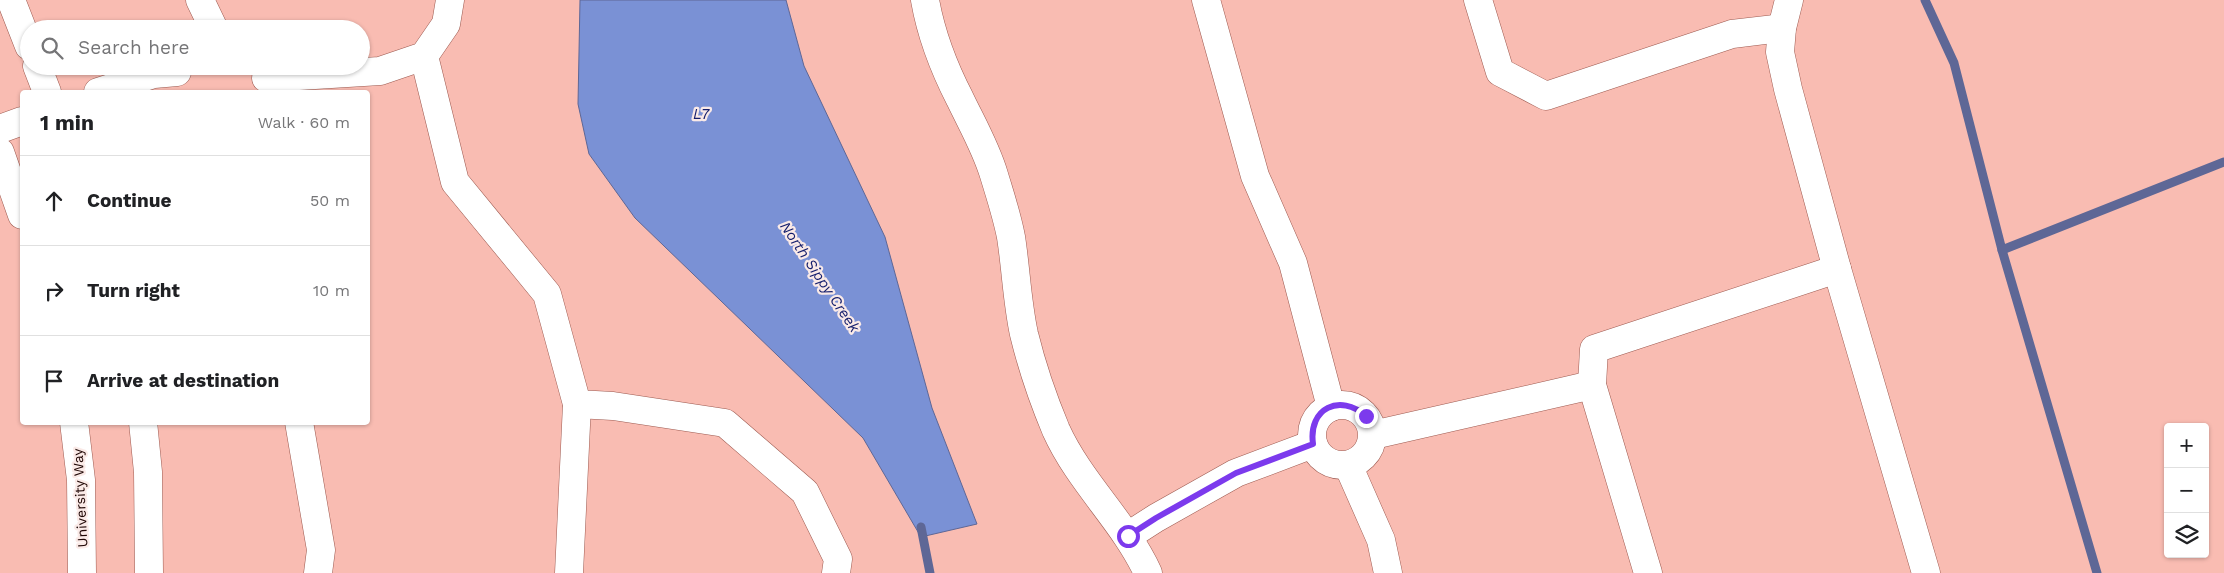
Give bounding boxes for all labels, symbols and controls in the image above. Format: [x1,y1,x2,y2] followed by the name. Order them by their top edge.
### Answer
[20,20,370,75] search box
[38,34,66,62] icon: search
[78,36,189,59] text: Search here
[693,105,710,123] water label: L7
[40,110,94,135] text: 1 min
[258,113,350,132] text: Walk · 60 m
[40,187,68,215] icon: ahead
[87,189,171,212] text: Continue
[310,191,350,210] text: 50 m
[776,218,864,336] water label: North Sippy Creek
[40,277,68,305] icon: right
[87,279,180,302] text: Turn right
[313,281,350,300] text: 10 m
[40,367,68,395] icon: arrive
[87,369,279,392] text: Arrive at destination
[1355,405,1378,428] route end
[2164,423,2209,558] map controls
[2164,423,2209,468] button: +
[69,447,91,548] street label: University Way
[2164,468,2209,513] button: −
[2164,513,2209,558] button: layers
[1117,525,1140,548] route start

